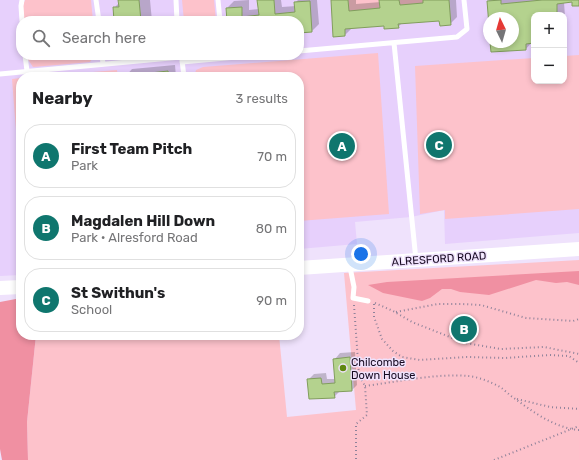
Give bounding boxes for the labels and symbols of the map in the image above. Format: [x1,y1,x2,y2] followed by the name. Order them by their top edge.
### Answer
[483,12,519,48] north arrow
[426,130,452,160] pin: C
[329,131,355,161] pin: A
[351,244,371,264] your location
[391,249,487,269] street label: ALRESFORD ROAD
[451,314,477,344] pin: B
[351,356,415,382] place label: Chilcombe Down House
[338,363,348,373] marker: Chilcombe Down House

